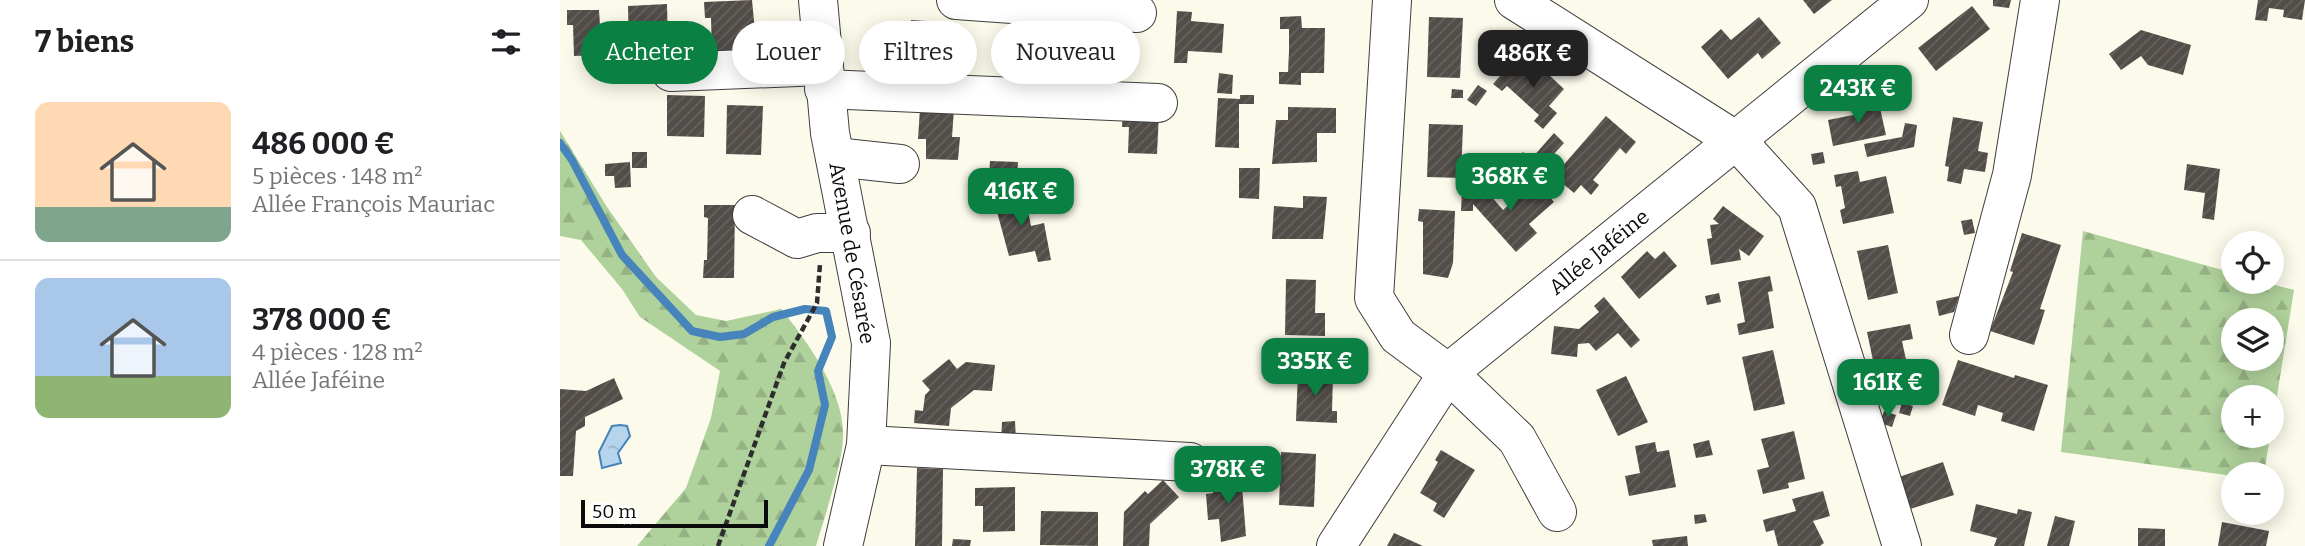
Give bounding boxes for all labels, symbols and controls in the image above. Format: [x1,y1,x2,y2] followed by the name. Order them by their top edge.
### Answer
[581,21,718,84] chip: Acheter
[732,21,845,84] chip: Louer
[859,21,977,84] chip: Filtres
[991,21,1140,84] chip: Nouveau
[487,23,525,61] icon: filters
[35,24,134,60] text: 7 biens
[1476,31,1590,90] pin: 486K €
[1494,39,1572,67] text: 486K €
[1801,66,1915,125] pin: 243K €
[1820,74,1896,102] text: 243K €
[252,126,395,162] text: 486 000 €
[91,130,175,214] icon: home
[1453,154,1567,213] pin: 368K €
[823,160,881,346] street label: Avenue de Césarée
[252,162,422,190] text: 5 pièces · 148 m²
[1472,162,1548,190] text: 368K €
[964,168,1078,228] pin: 416K €
[984,177,1058,205] text: 416K €
[252,190,495,218] text: Allée François Mauriac
[1544,204,1654,300] street label: Allée Jaféine
[2221,231,2284,525] map controls
[2221,231,2284,294] button: locate
[252,302,392,338] text: 378 000 €
[91,306,175,390] icon: home
[2221,308,2284,371] button: layers
[252,338,423,366] text: 4 pièces · 128 m²
[1258,338,1372,398] pin: 335K €
[1277,347,1353,375] text: 335K €
[1831,360,1945,419] pin: 161K €
[252,366,385,394] text: Allée Jaféine
[1853,368,1923,396] text: 161K €
[2221,385,2284,448] button: +
[1171,447,1285,506] pin: 378K €
[1190,455,1266,483] text: 378K €
[2221,462,2284,525] button: −
[581,497,768,529] scale bar
[592,500,636,523] text: 50 m

